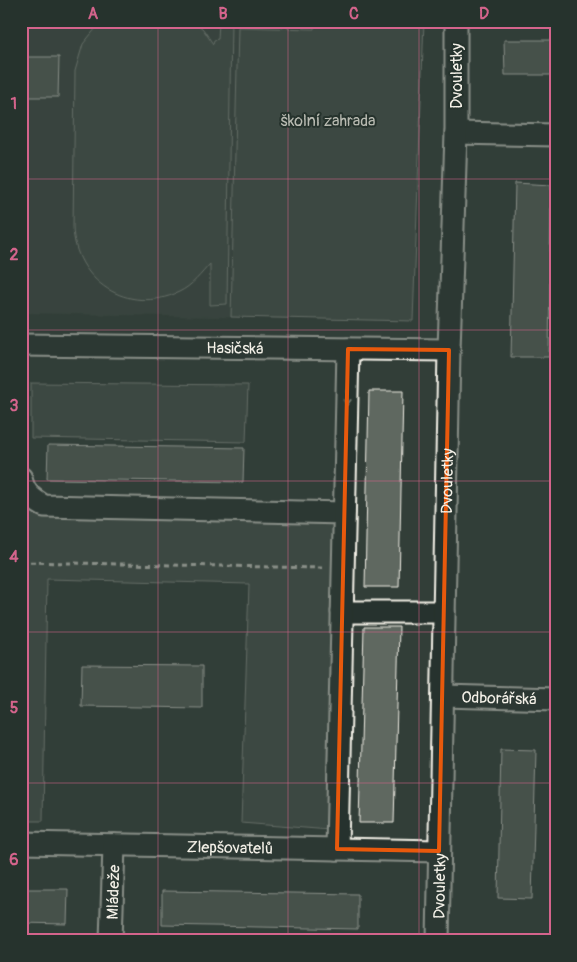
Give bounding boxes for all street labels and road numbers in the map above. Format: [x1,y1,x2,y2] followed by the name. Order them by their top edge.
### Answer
[447,43,467,109] street label: Dvouletky
[206,338,264,359] street label: Hasičská
[437,448,458,514] street label: Dvouletky
[461,687,537,709] street label: Odborářská
[186,837,273,859] street label: Zlepšovatelů
[429,853,451,919] street label: Dvouletky
[103,864,124,920] street label: Mládeže

